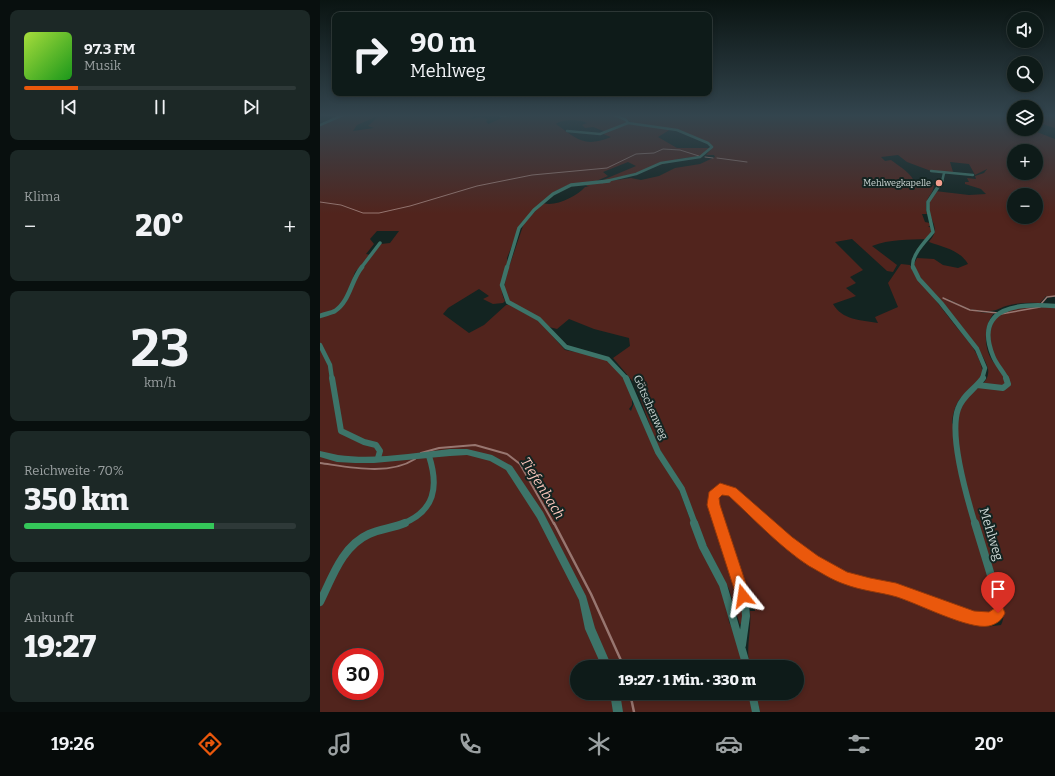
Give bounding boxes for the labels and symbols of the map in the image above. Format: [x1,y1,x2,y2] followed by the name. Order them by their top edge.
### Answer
[863,178,931,188] place label: Mehlwegkapelle
[934,178,944,188] marker: Mehlwegkapelle
[631,373,671,441] street label: Götschenweg
[517,454,568,522] water label: Tiefenbach
[976,506,1007,562] street label: Mehlweg
[981,572,1015,613] pin
[722,575,764,617] position arrow
[332,648,384,700] speed limit sign: 30

